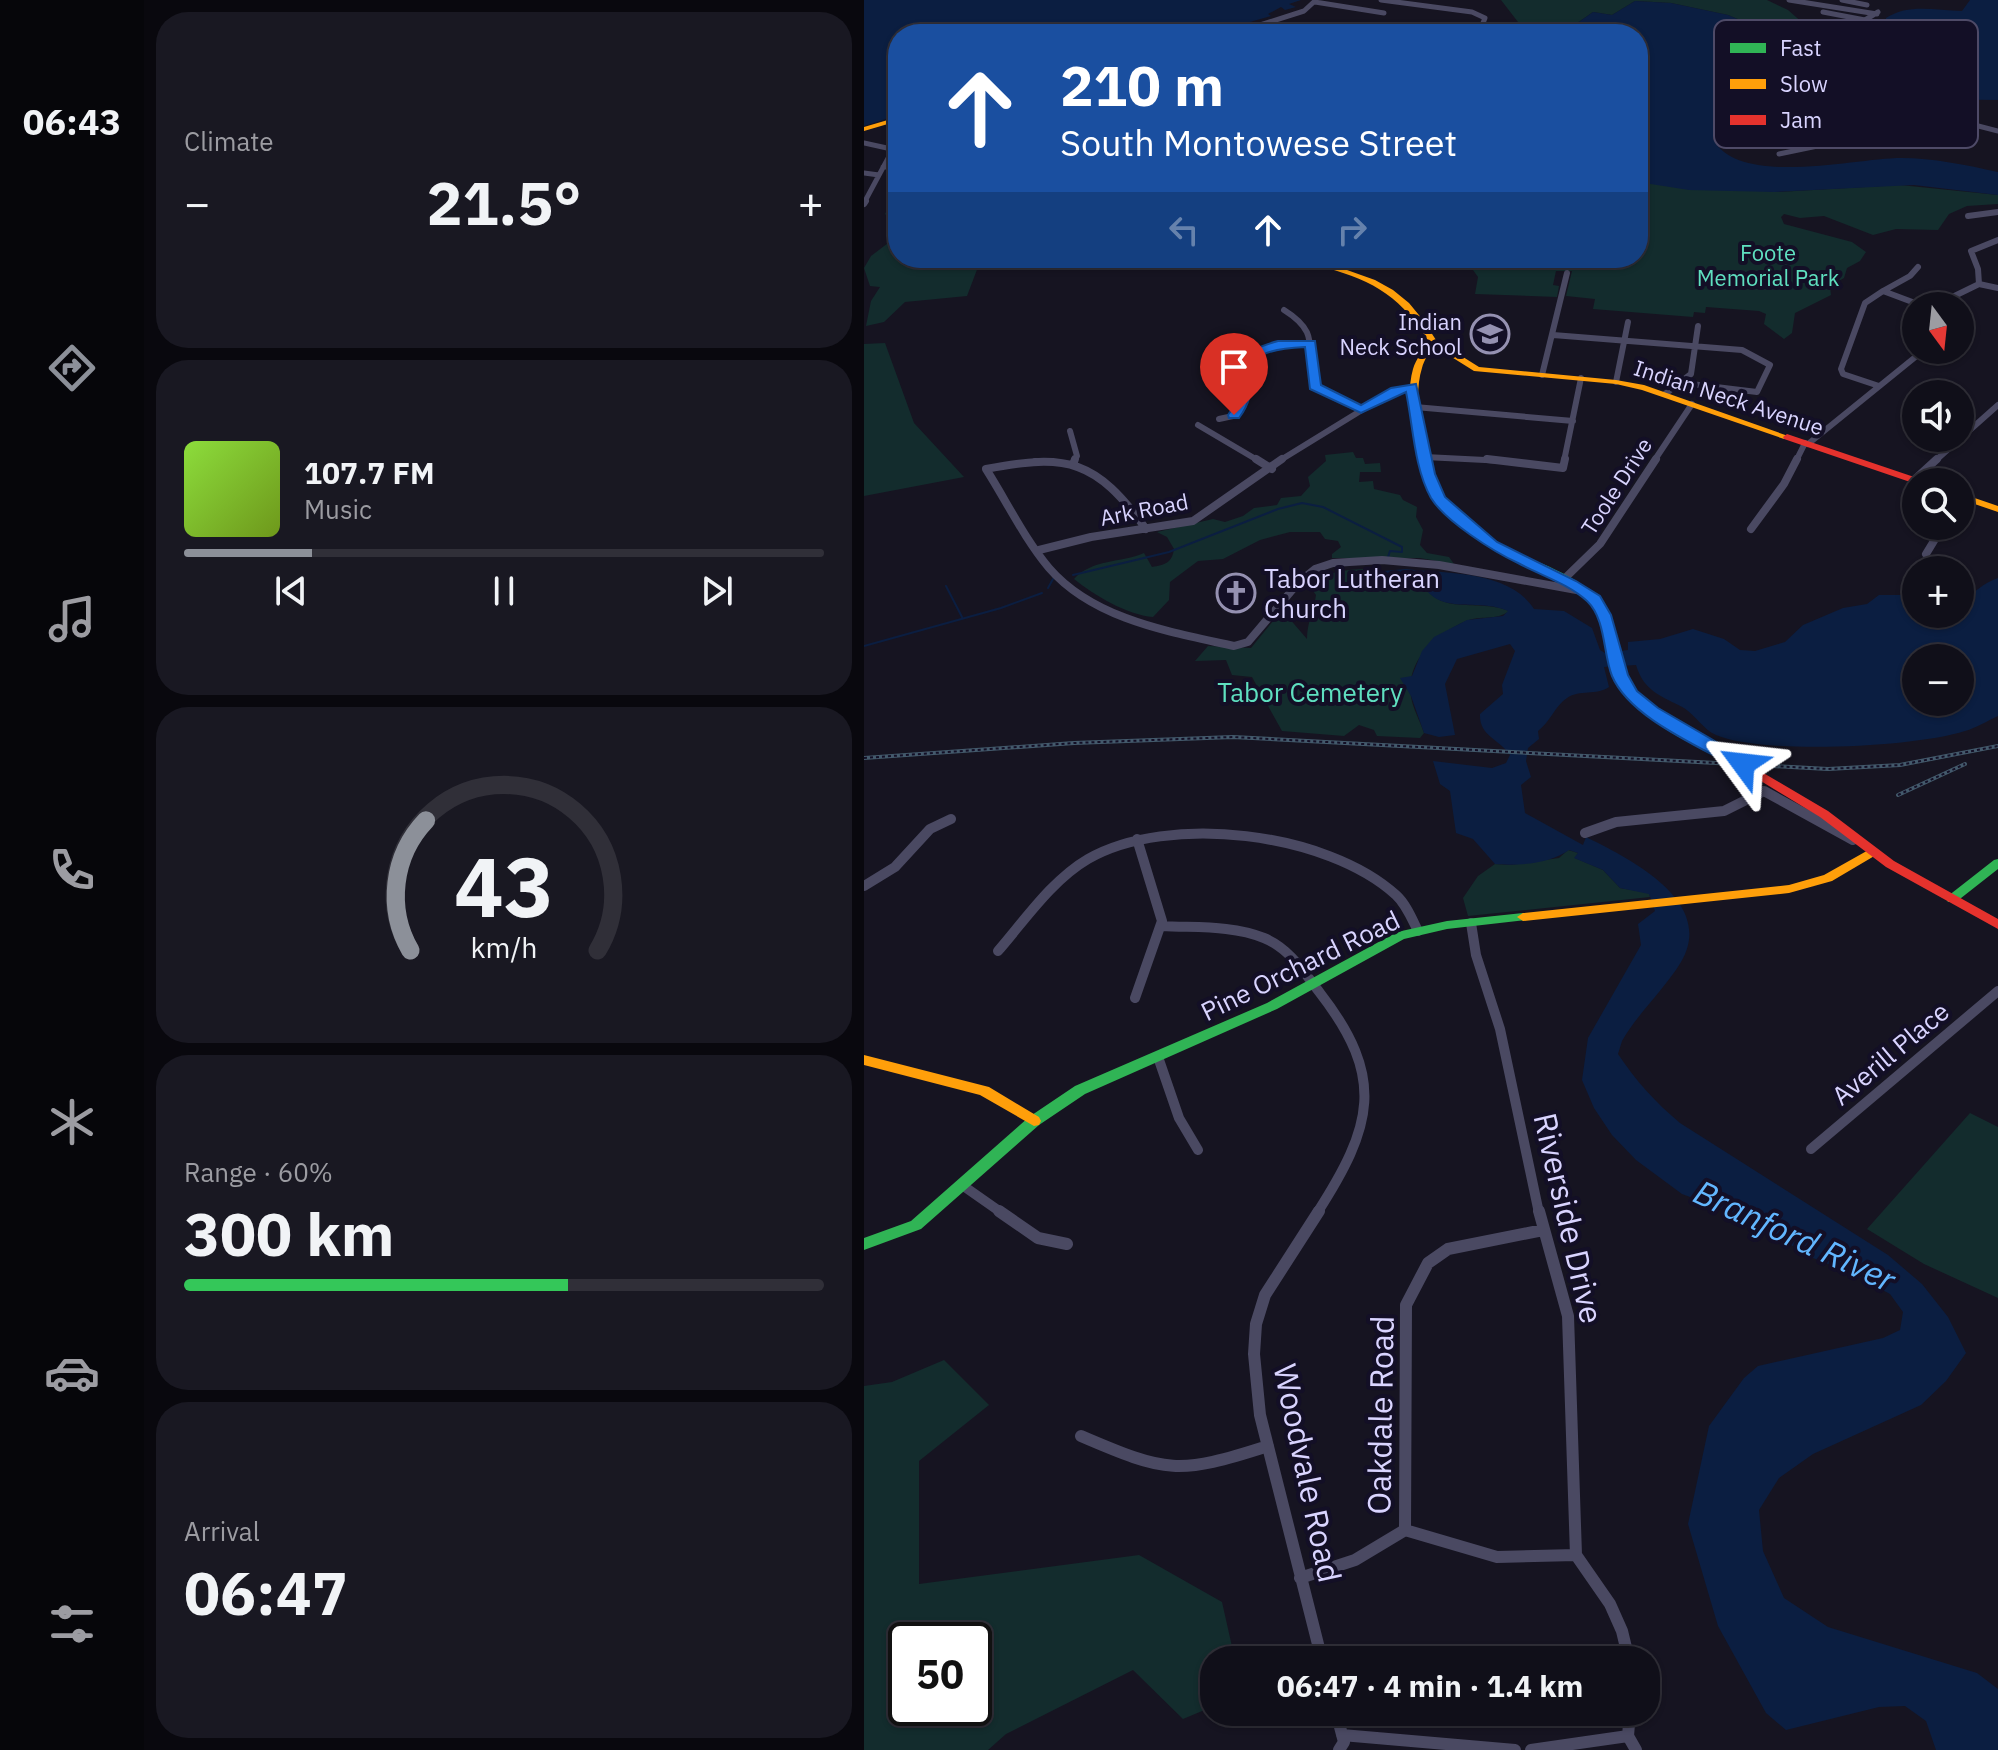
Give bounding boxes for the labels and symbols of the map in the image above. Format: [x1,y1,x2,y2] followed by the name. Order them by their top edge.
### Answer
[1714,20,1978,148] legend
[1780,33,1821,62] text: Fast
[1780,69,1828,98] text: Slow
[1780,105,1822,134] text: Jam
[1697,238,1840,292] park label: Foote Memorial Park
[1902,292,1974,364] north arrow
[1340,307,1462,361] place label: Indian Neck School
[1469,313,1511,355] school or university icon: Indian Neck School
[1200,333,1268,415] pin
[1630,353,1828,441] street label: Indian Neck Avenue
[1574,432,1658,540] street label: Toole Drive
[1097,486,1191,532] street label: Ark Road
[1264,561,1440,625] place label: Tabor Lutheran Church
[1215,572,1257,614] church icon: Tabor Lutheran Church
[1217,675,1403,709] park label: Tabor Cemetery
[1701,722,1785,806] position arrow
[1195,902,1405,1028] street label: Pine Orchard Road
[1824,994,1956,1112] street label: Averill Place
[1524,1109,1614,1327] street label: Riverside Drive
[1687,1169,1904,1302] water label: Branford River
[1357,1315,1403,1515] street label: Oakdale Road
[1264,1360,1352,1586] street label: Woodvale Road
[888,1622,992,1726] speed limit sign: 50

